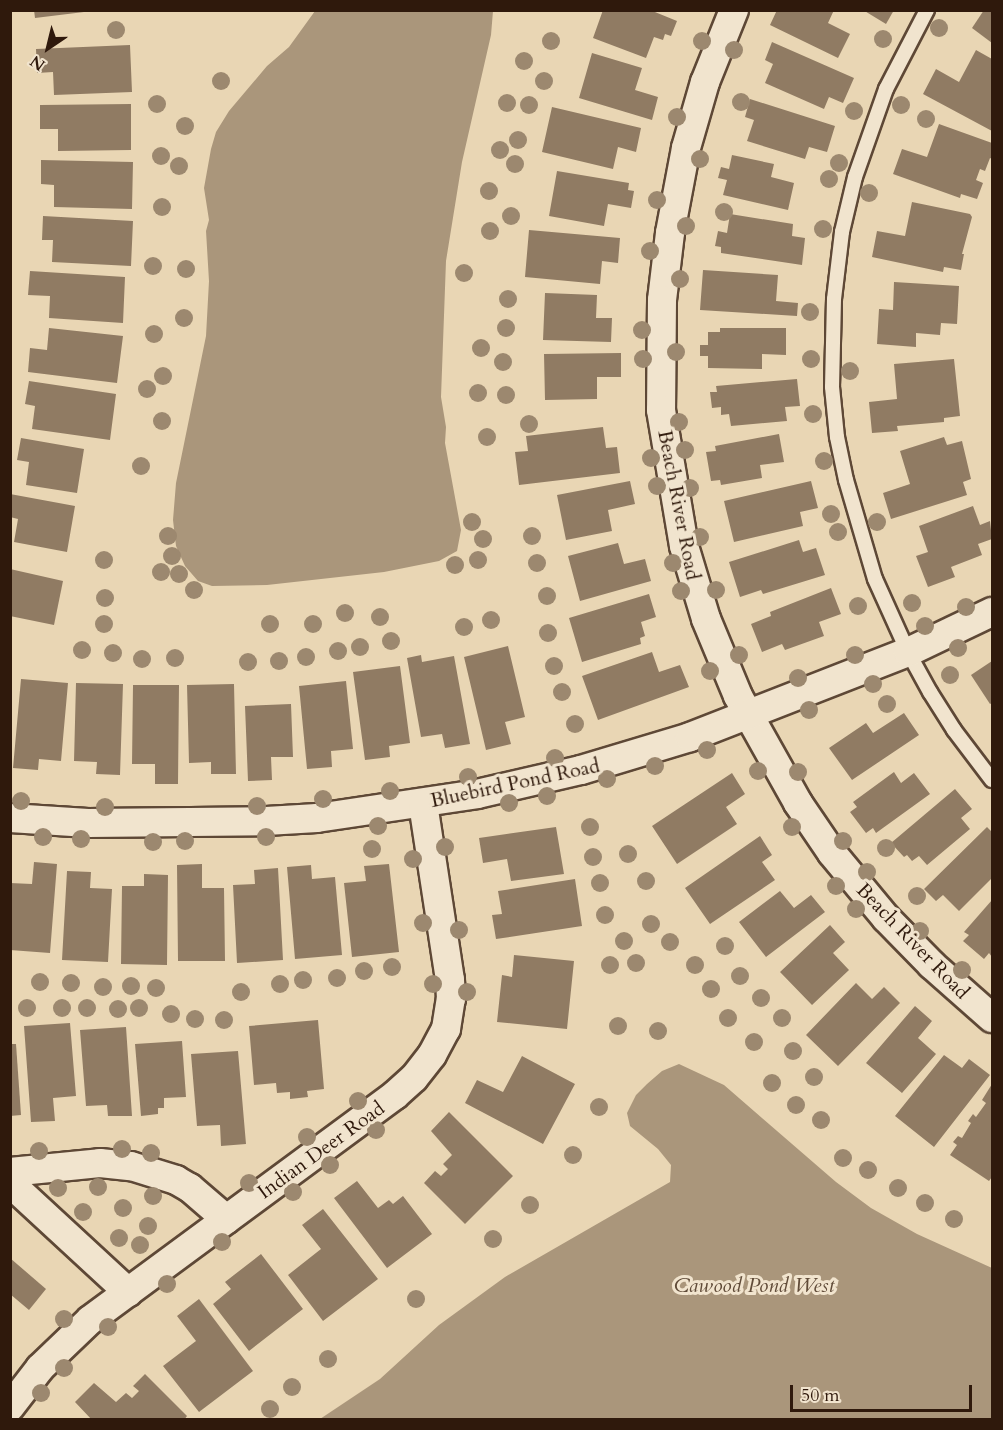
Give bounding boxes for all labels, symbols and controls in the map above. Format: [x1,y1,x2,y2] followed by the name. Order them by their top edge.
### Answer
[18,18,78,78] north arrow
[26,50,50,76] text: N
[653,428,705,582] street label: Beach River Road
[428,753,602,813] street label: Bluebird Pond Road
[852,878,974,1004] street label: Beach River Road
[253,1096,389,1204] street label: Indian Deer Road
[674,1273,834,1299] water label: Cawood Pond West
[793,1373,974,1411] scale bar
[801,1383,840,1408] text: 50 m

